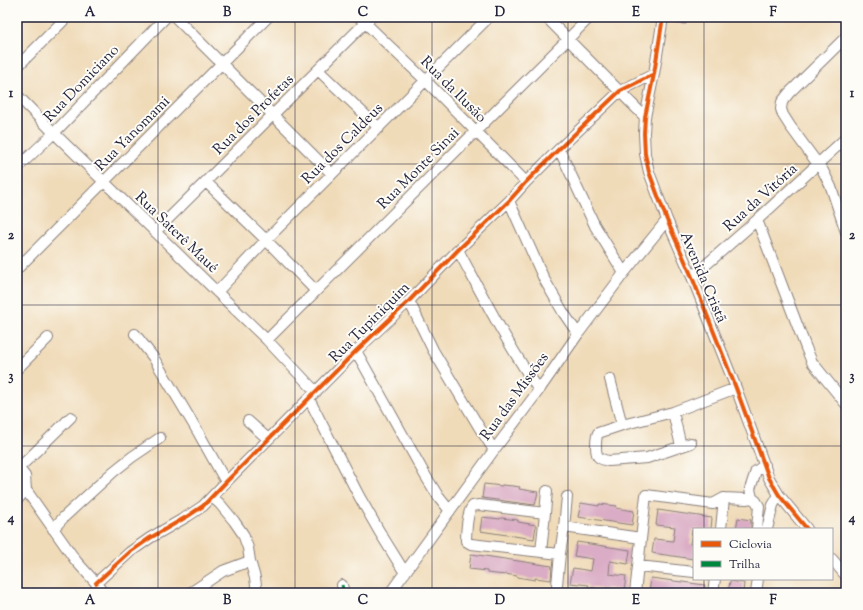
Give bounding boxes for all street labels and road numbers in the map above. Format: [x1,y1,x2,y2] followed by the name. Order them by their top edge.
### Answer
[40,41,125,128] street label: Rua Domiciano
[415,52,491,128] street label: Rua da Ilusão
[209,70,299,160] street label: Rua dos Profetas
[91,92,175,176] street label: Rua Yanomami
[298,99,389,189] street label: Rua dos Caldeus
[373,123,465,215] street label: Rua Monte Sinai
[719,159,803,237] street label: Rua da Vitória
[130,188,222,278] street label: Rua Saterê Maué
[674,229,731,326] street label: Avenida Cristã
[325,278,415,368] street label: Rua Tupiniquim
[476,348,554,445] street label: Rua das Missões

